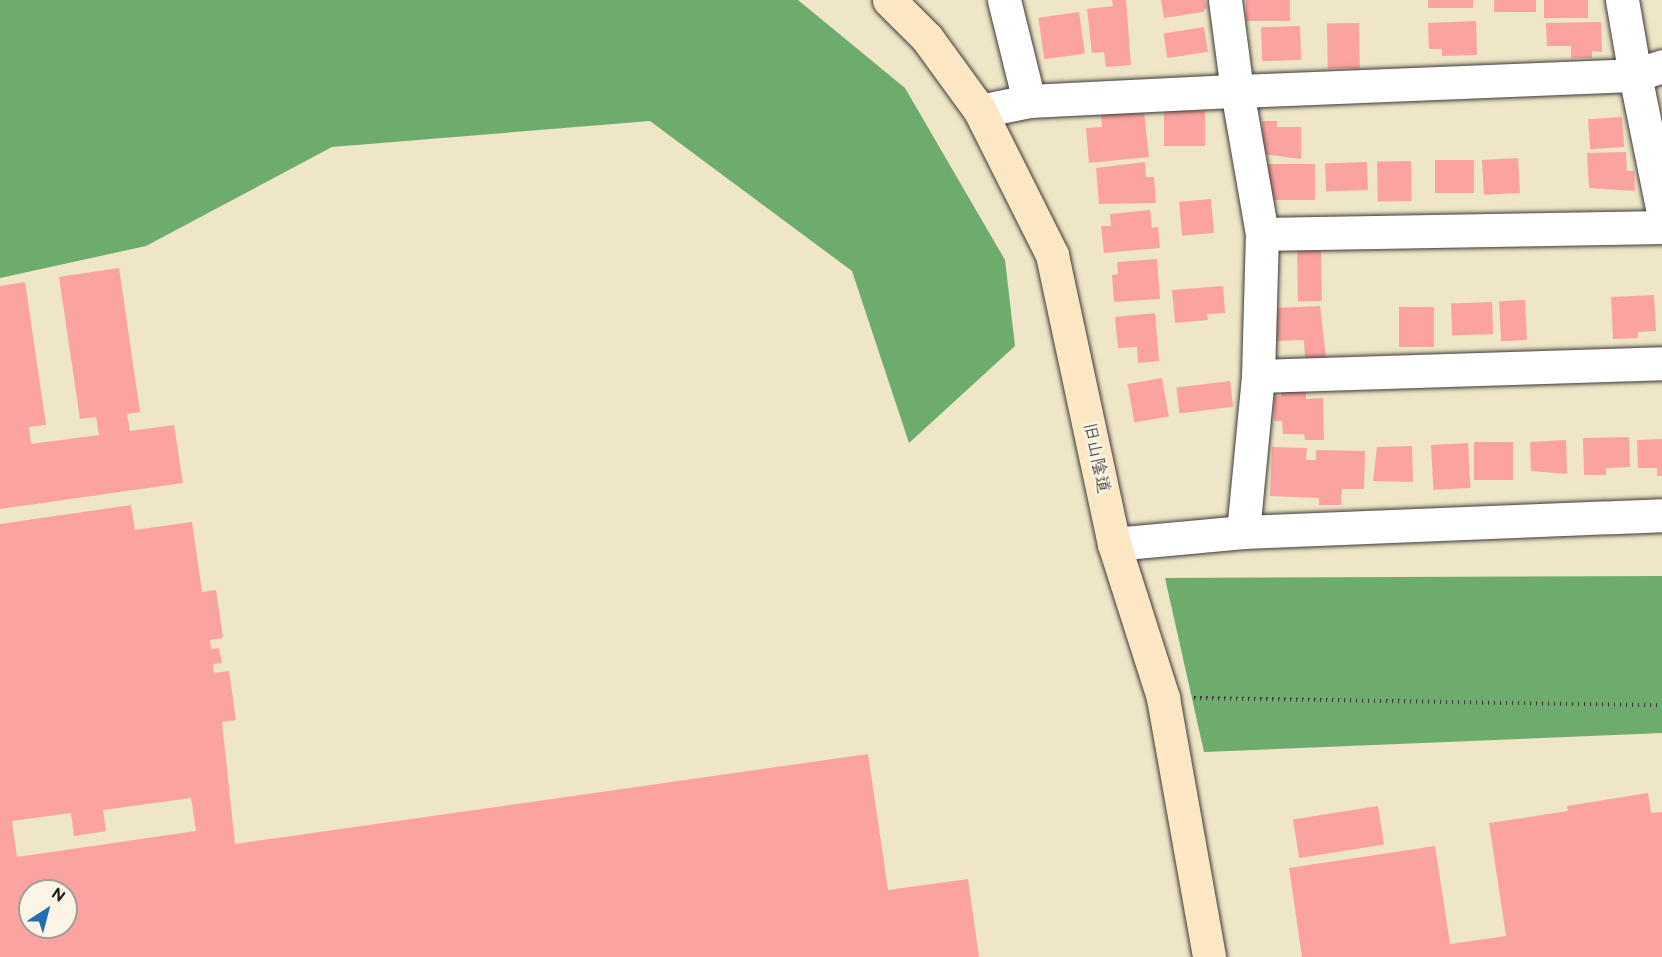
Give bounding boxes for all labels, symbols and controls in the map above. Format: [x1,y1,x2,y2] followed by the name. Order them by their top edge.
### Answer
[1078,421,1114,495] street label: 旧山陰道
[18,879,78,939] north arrow
[47,884,68,907] text: N

